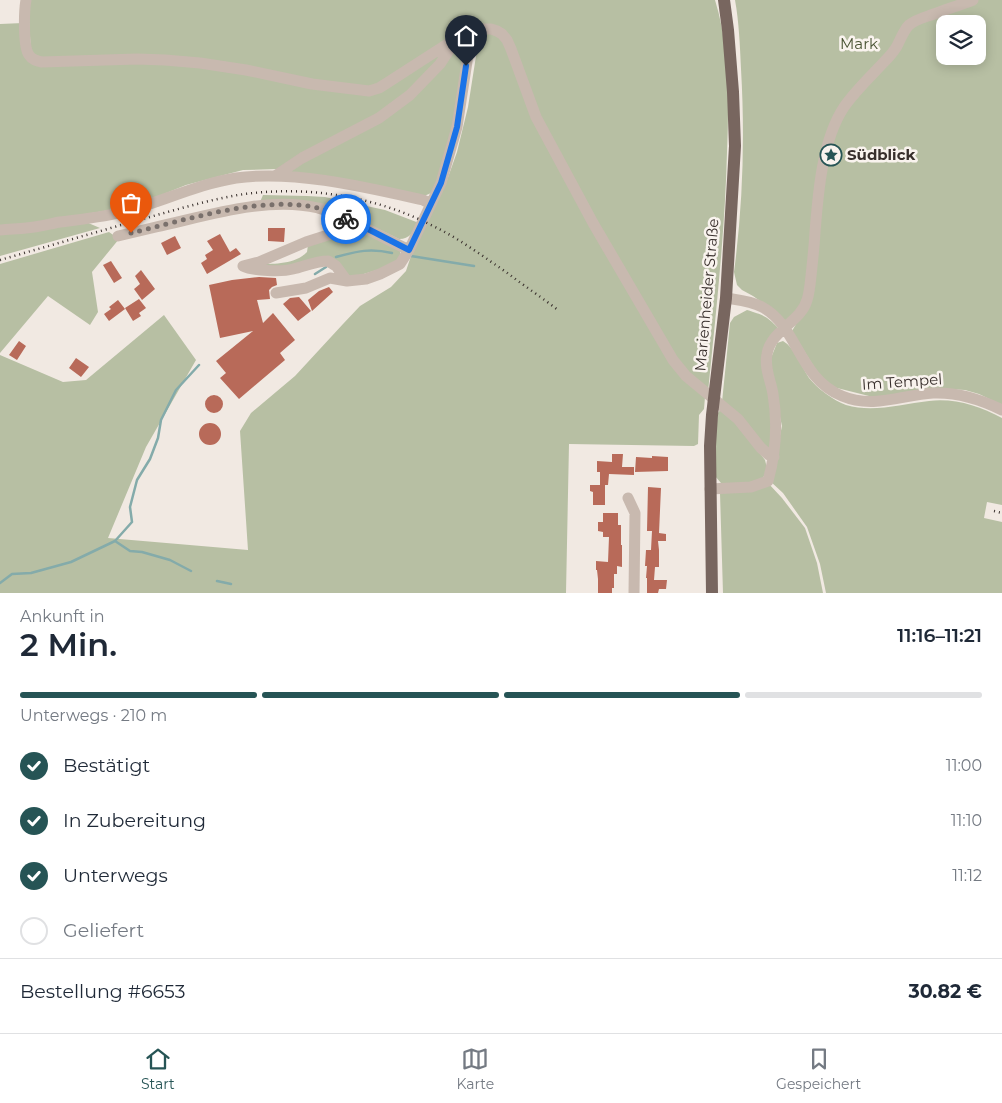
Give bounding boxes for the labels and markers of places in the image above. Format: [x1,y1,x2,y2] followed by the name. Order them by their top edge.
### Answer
[445,15,487,66] pin
[819,143,843,167] place icon: Südblick
[847,145,915,164] place label: Südblick
[110,182,152,233] pin

